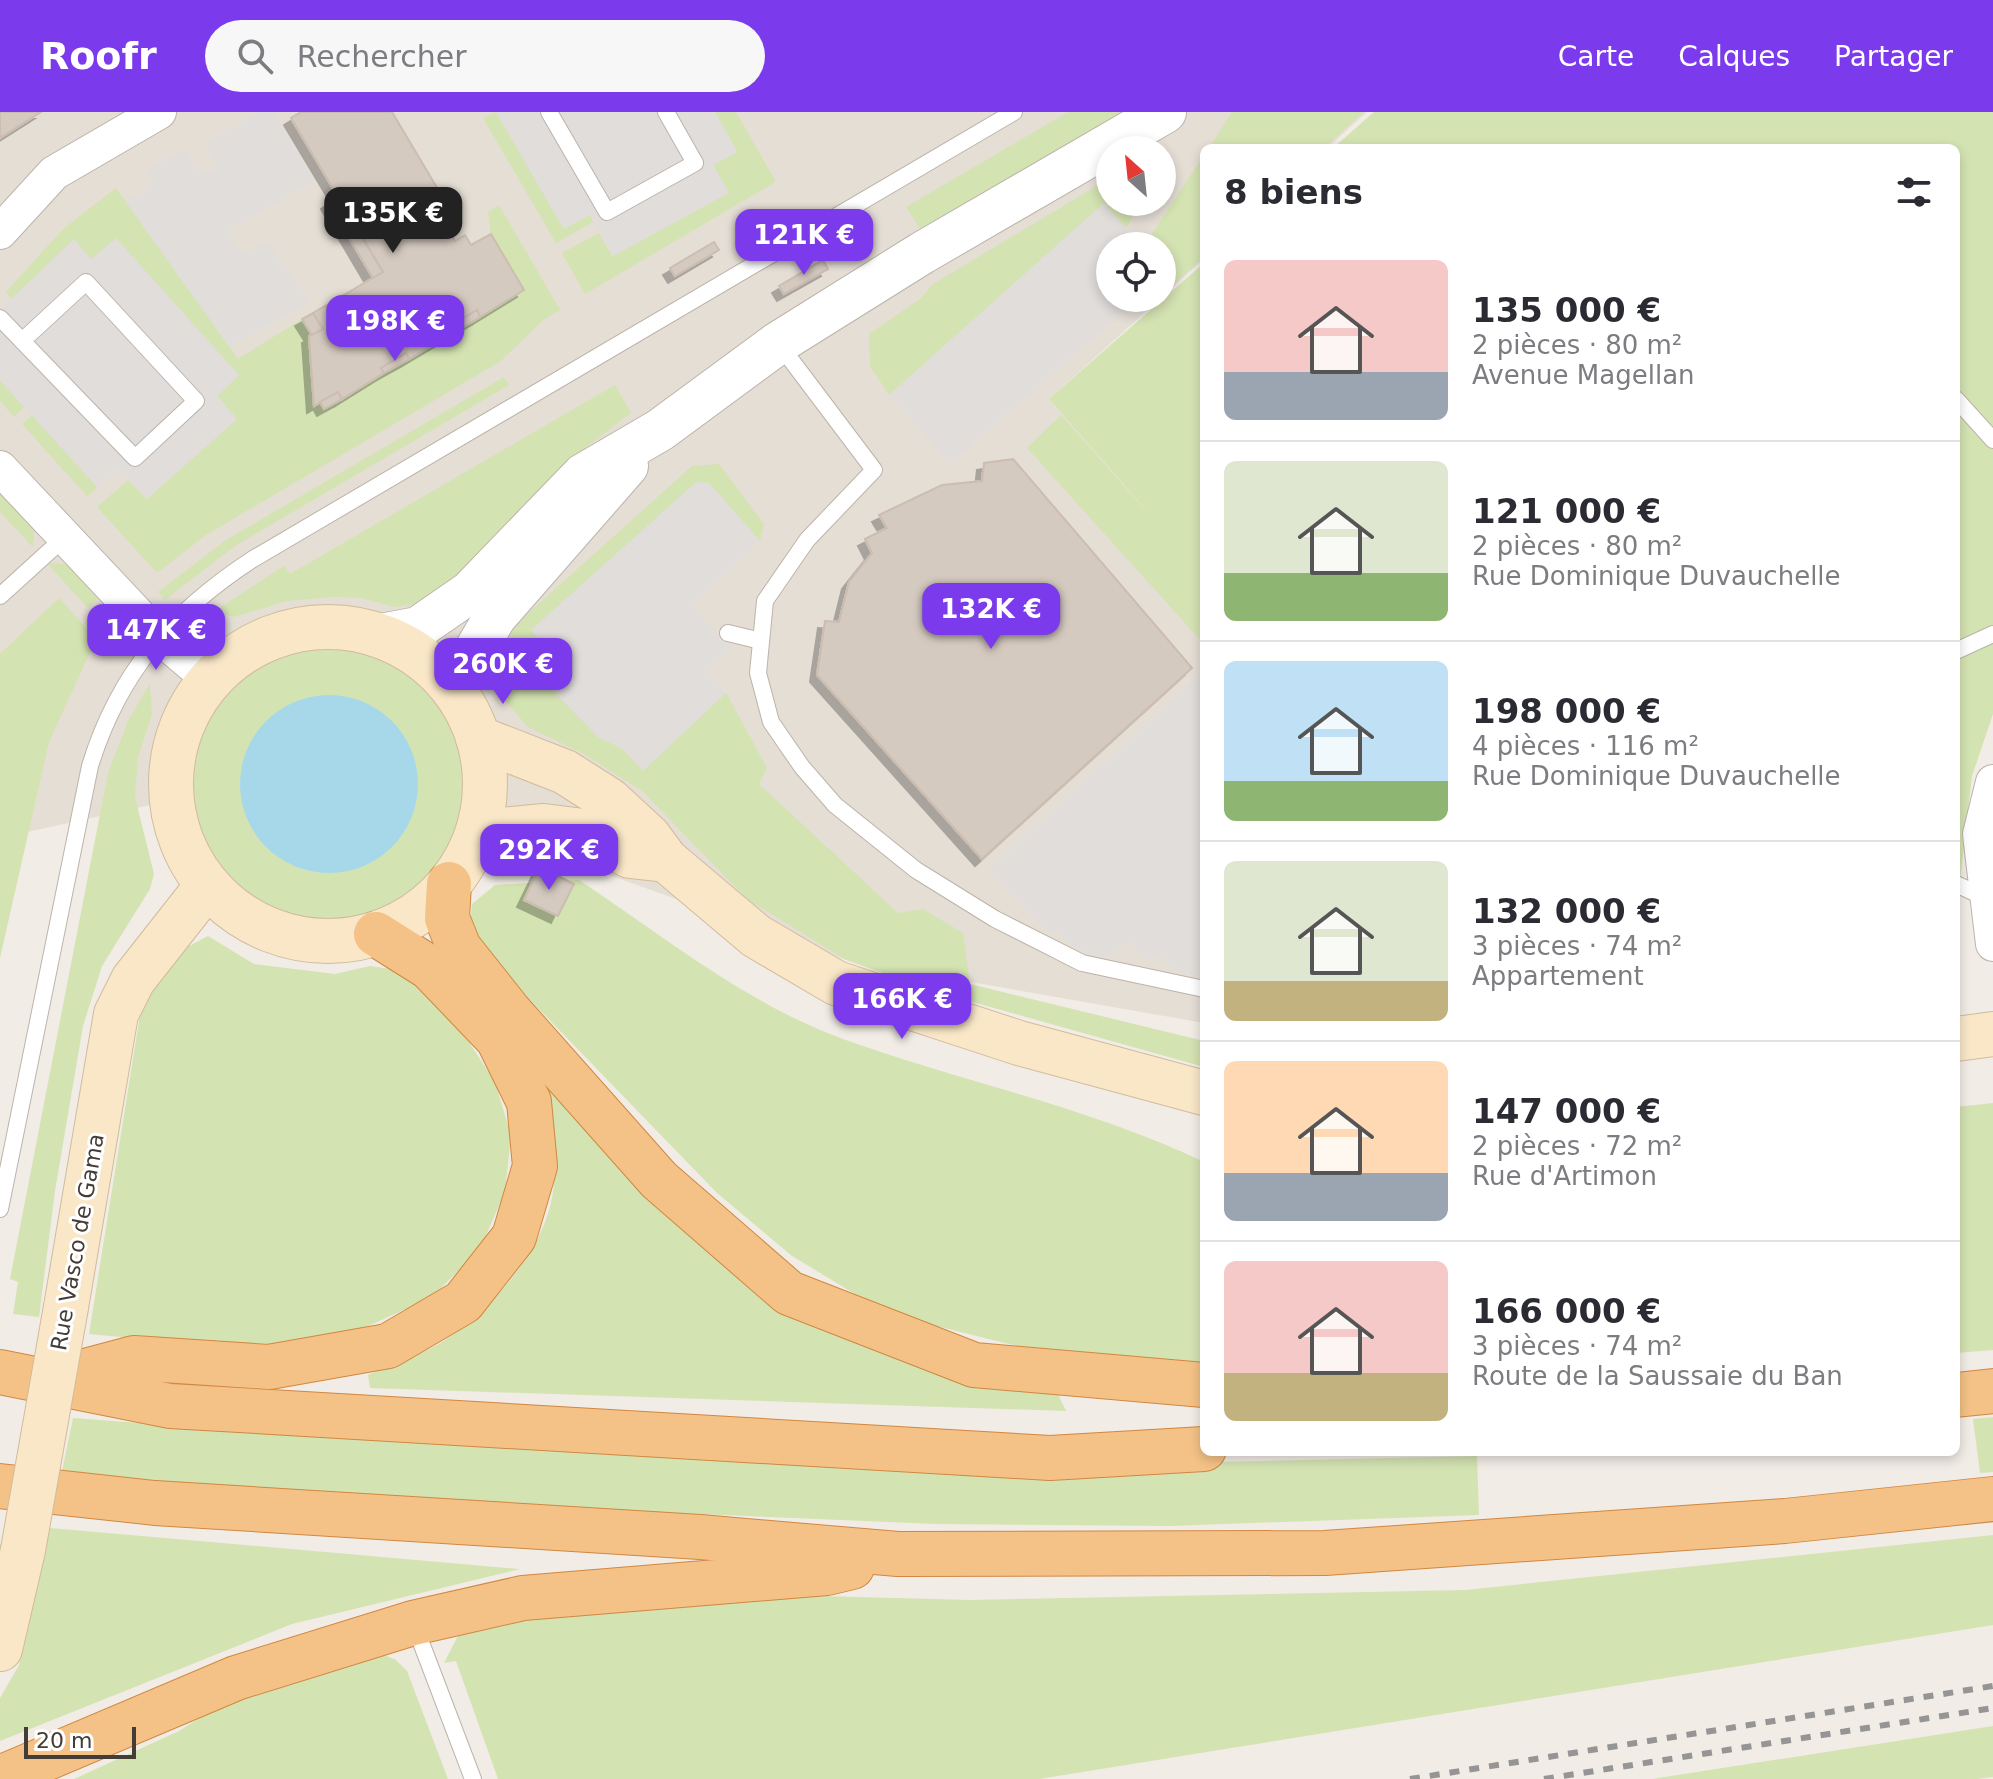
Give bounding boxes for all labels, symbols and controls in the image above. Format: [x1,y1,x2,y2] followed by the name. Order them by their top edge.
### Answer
[205,20,765,92] search box
[40,34,157,78] text: Roofr
[233,34,277,78] icon: search
[297,39,467,74] text: Rechercher
[1558,40,1634,73] text: Carte
[1678,40,1790,73] text: Calques
[1834,40,1953,73] text: Partager
[1096,136,1176,216] north arrow
[1096,136,1176,312] map controls
[1892,170,1936,214] icon: filters
[1224,172,1363,212] text: 8 biens
[328,187,458,255] pin: 135K €
[342,198,444,228] text: 135K €
[739,209,869,277] pin: 121K €
[753,220,855,250] text: 121K €
[1096,232,1176,312] button: locate
[1472,290,1661,330] text: 135 000 €
[1288,292,1384,388] icon: home
[330,295,460,363] pin: 198K €
[344,306,446,336] text: 198K €
[1472,330,1682,360] text: 2 pièces · 80 m²
[1472,360,1695,390] text: Avenue Magellan
[1472,491,1661,531] text: 121 000 €
[1288,493,1384,589] icon: home
[1472,531,1682,561] text: 2 pièces · 80 m²
[1472,561,1841,591] text: Rue Dominique Duvauchelle
[926,583,1056,651] pin: 132K €
[940,594,1042,624] text: 132K €
[91,604,221,672] pin: 147K €
[105,615,207,645] text: 147K €
[438,638,568,706] pin: 260K €
[452,649,554,679] text: 260K €
[1472,691,1661,731] text: 198 000 €
[1288,693,1384,789] icon: home
[1472,731,1699,761] text: 4 pièces · 116 m²
[1472,761,1841,791] text: Rue Dominique Duvauchelle
[484,824,614,892] pin: 292K €
[498,835,600,865] text: 292K €
[1472,891,1661,931] text: 132 000 €
[1288,893,1384,989] icon: home
[1472,931,1682,961] text: 3 pièces · 74 m²
[1472,961,1644,991] text: Appartement
[837,973,967,1041] pin: 166K €
[851,984,953,1014] text: 166K €
[1472,1091,1661,1131] text: 147 000 €
[1288,1093,1384,1189] icon: home
[1472,1131,1682,1161] text: 2 pièces · 72 m²
[46,1132,109,1352] street label: Rue Vasco de Gama
[1472,1161,1657,1191] text: Rue d'Artimon
[1472,1291,1661,1331] text: 166 000 €
[1288,1293,1384,1389] icon: home
[1472,1331,1682,1361] text: 3 pièces · 74 m²
[1472,1361,1843,1391] text: Route de la Saussaie du Ban
[24,1723,136,1759] scale bar
[36,1728,92,1753] text: 20 m

